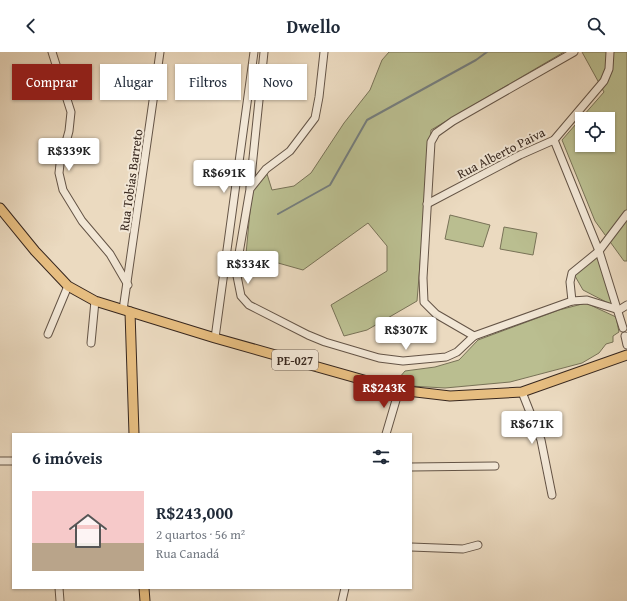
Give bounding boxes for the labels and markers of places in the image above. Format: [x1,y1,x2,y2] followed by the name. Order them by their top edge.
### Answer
[36,138,102,172] pin: R$339K
[191,160,257,194] pin: R$691K
[215,251,281,285] pin: R$334K
[373,317,439,351] pin: R$307K
[351,375,417,409] pin: R$243K
[499,411,565,445] pin: R$671K

